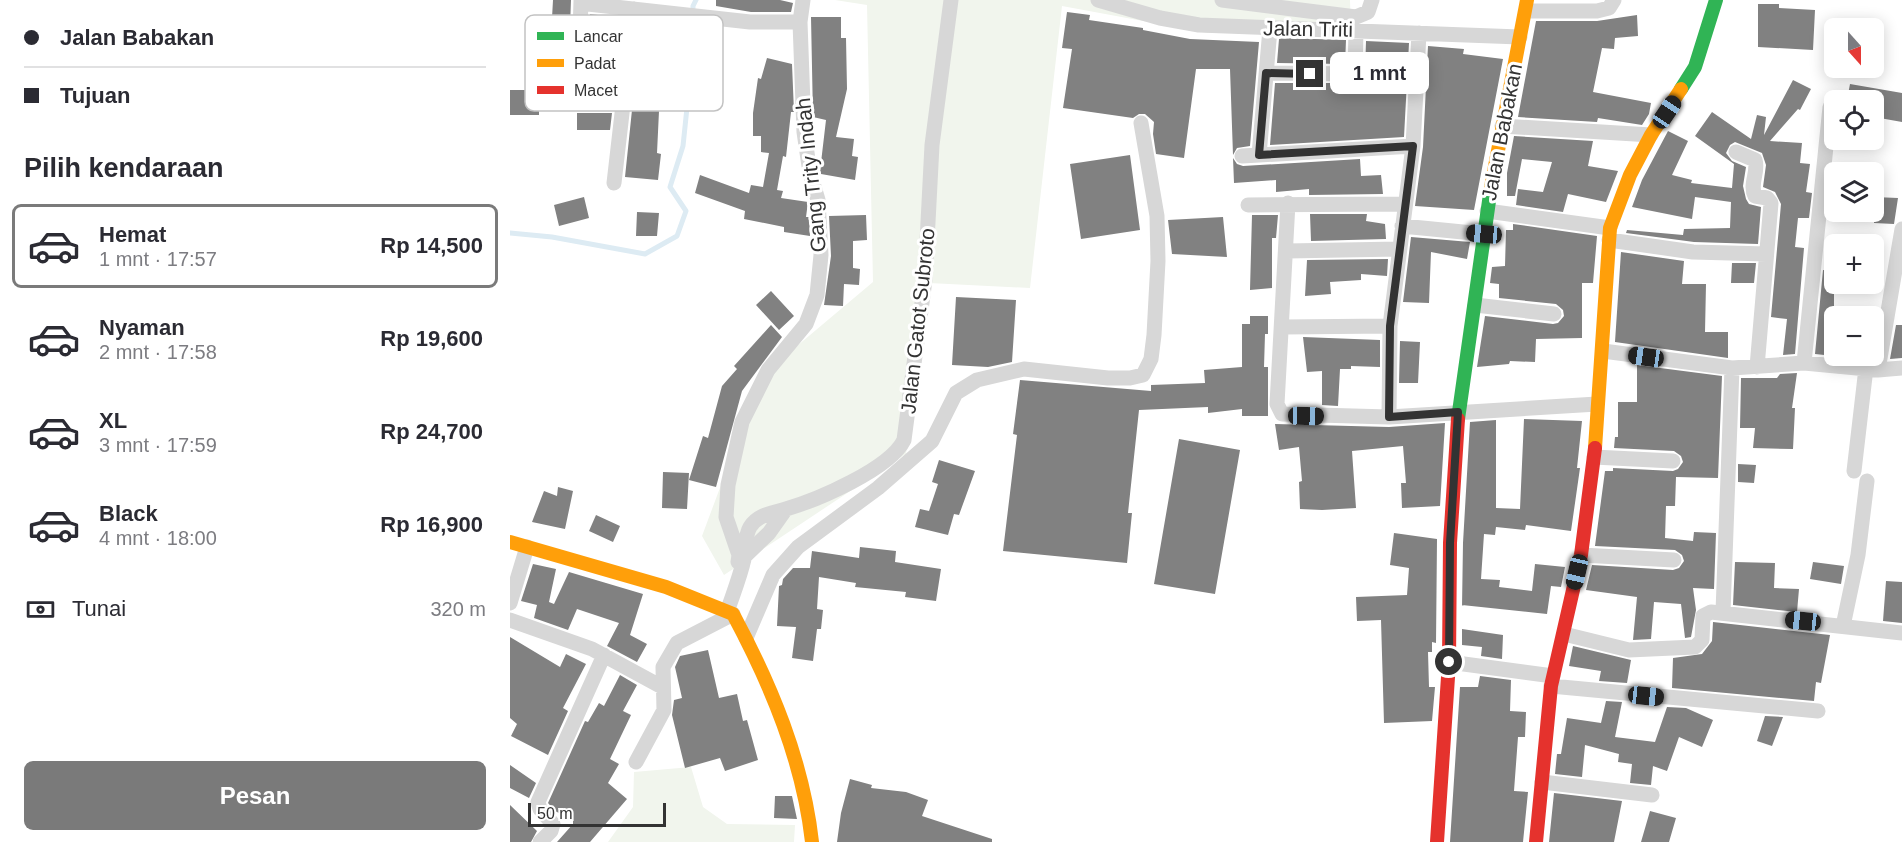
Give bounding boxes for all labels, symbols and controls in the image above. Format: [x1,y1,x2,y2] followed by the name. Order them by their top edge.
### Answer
[525,15,723,111] legend
[1263,16,1353,41] street label: Jalan Triti
[1824,18,1884,78] north arrow
[1824,18,1884,366] map controls
[60,25,214,50] text: Jalan Babakan
[574,28,624,45] text: Lancar
[1331,53,1430,95] callout: 1 mnt
[574,55,616,72] text: Padat
[1296,60,1323,87] route end
[1353,62,1406,84] text: 1 mnt
[1477,62,1526,202] street label: Jalan Babakan
[574,82,618,99] text: Macet
[60,83,130,108] text: Tujuan
[1824,90,1884,150] button: locate
[1649,92,1685,132] car
[791,97,830,253] street label: Gang Trity Indah
[24,153,224,183] text: Pilih kendaraan
[1824,162,1884,222] button: layers
[27,219,81,273] icon: car
[99,222,166,247] text: Hemat
[1465,223,1503,245] car
[896,227,939,415] street label: Jalan Gatot Subroto
[380,233,483,258] text: Rp 14,500
[1824,234,1884,294] button: +
[99,248,217,270] text: 1 mnt · 17:57
[1824,306,1884,366] button: −
[27,312,81,366] icon: car
[99,315,185,340] text: Nyaman
[380,326,483,351] text: Rp 19,600
[99,341,217,363] text: 2 mnt · 17:58
[1627,346,1665,368] car
[27,405,81,459] icon: car
[1288,407,1324,425] car
[99,408,127,433] text: XL
[380,419,483,444] text: Rp 24,700
[99,434,217,456] text: 3 mnt · 17:59
[27,498,81,552] icon: car
[99,501,158,526] text: Black
[380,512,483,537] text: Rp 16,900
[99,527,217,549] text: 4 mnt · 18:00
[1564,552,1590,592] car
[24,593,57,626] icon: cash
[72,596,126,621] text: Tunai
[430,598,486,620] text: 320 m
[1784,610,1822,632] car
[1435,648,1462,675] route start
[1627,685,1665,707] car
[24,761,486,830] button: Pesan
[528,800,666,828] scale bar
[537,805,573,822] text: 50 m

